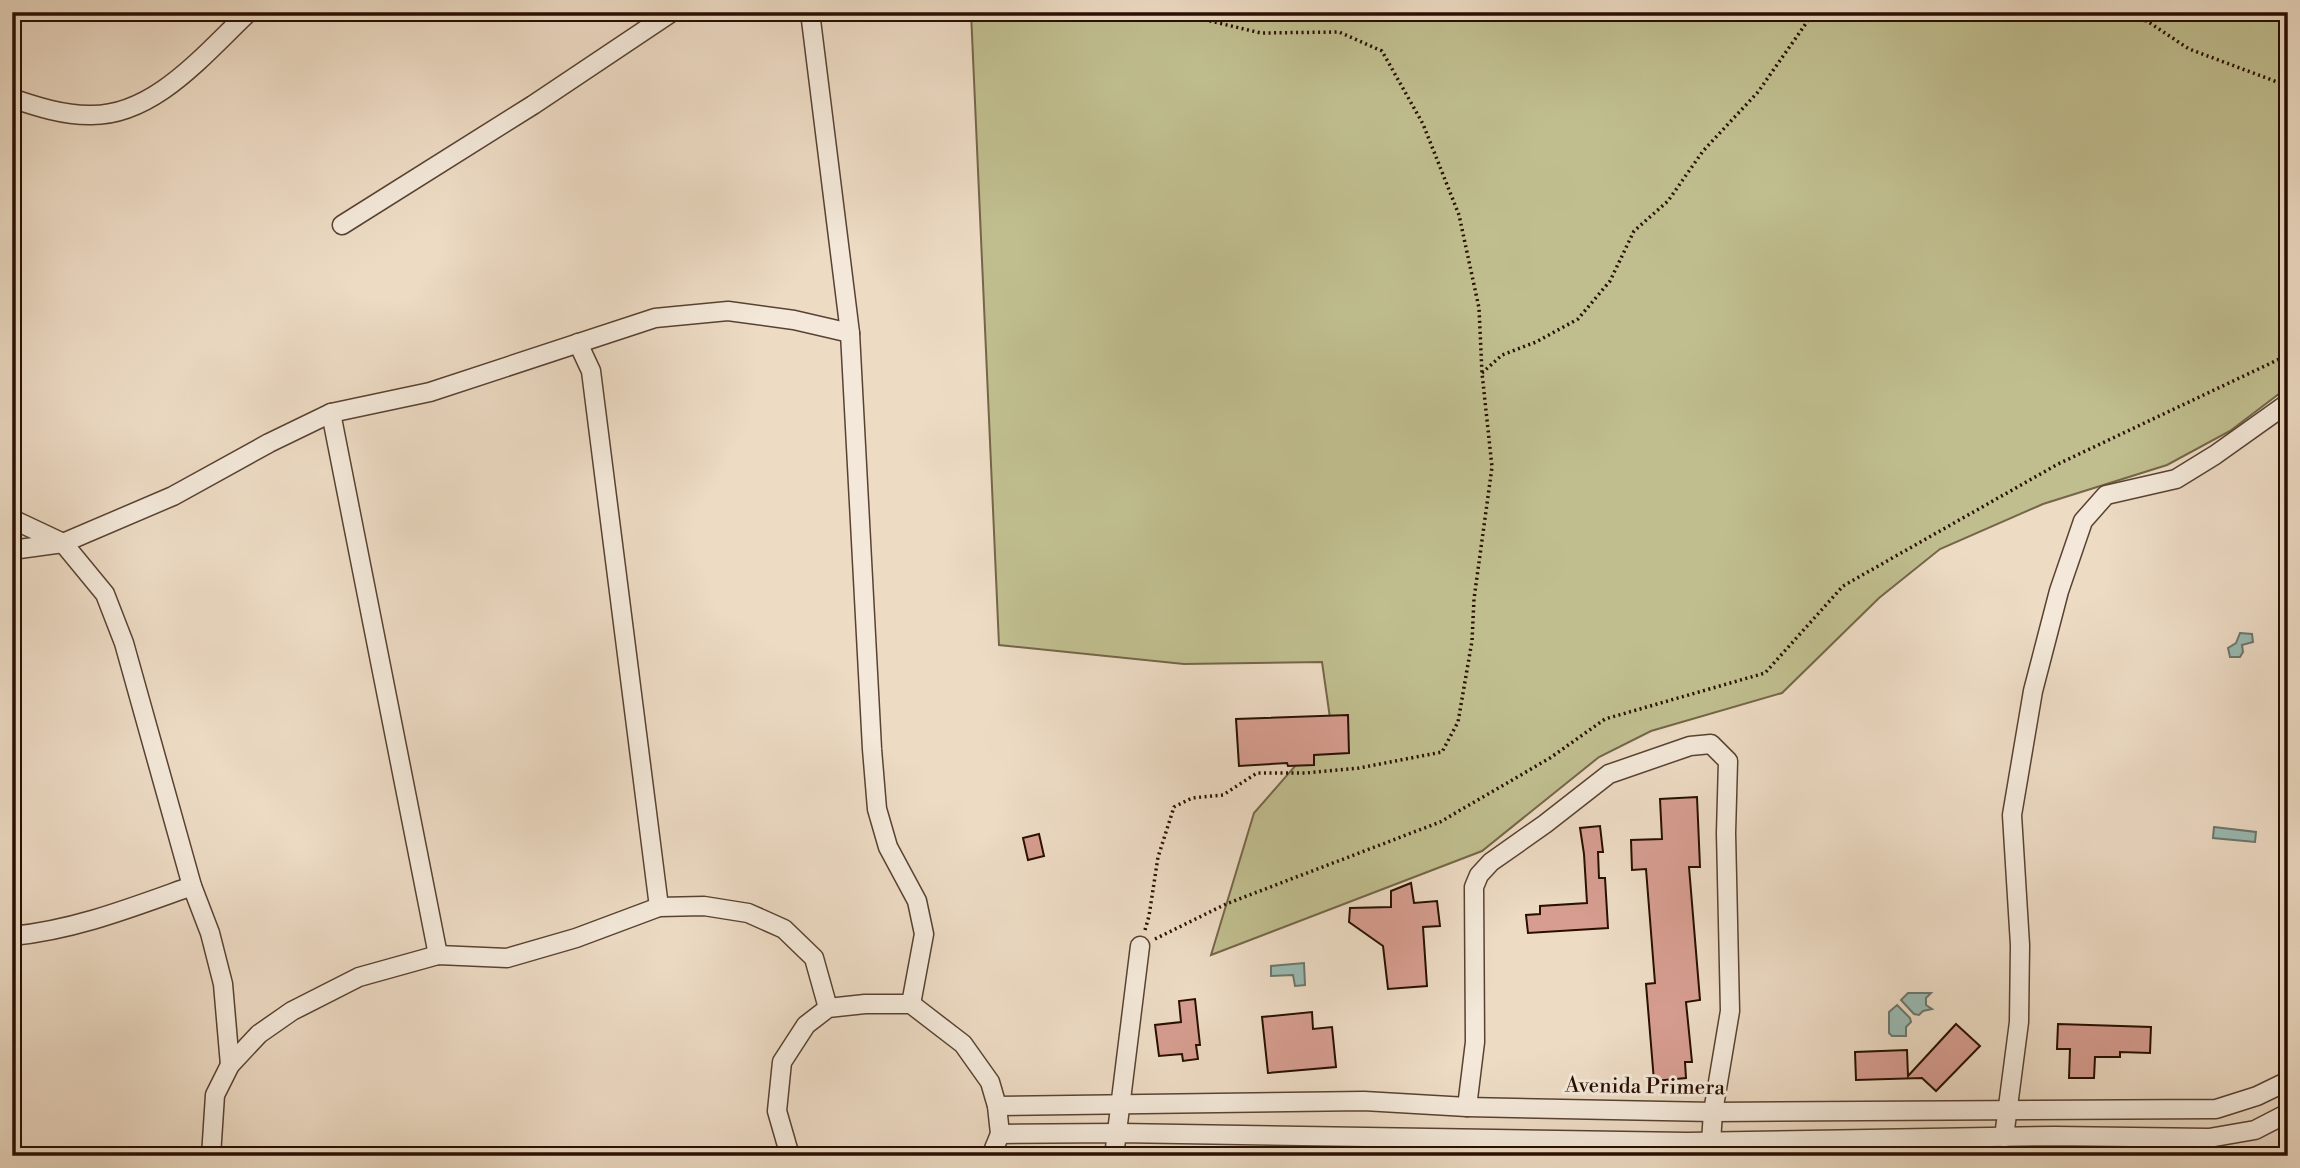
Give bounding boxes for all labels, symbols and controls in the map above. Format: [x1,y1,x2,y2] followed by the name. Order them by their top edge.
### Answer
[1564,1073,1726,1101] street label: Avenida Primera

